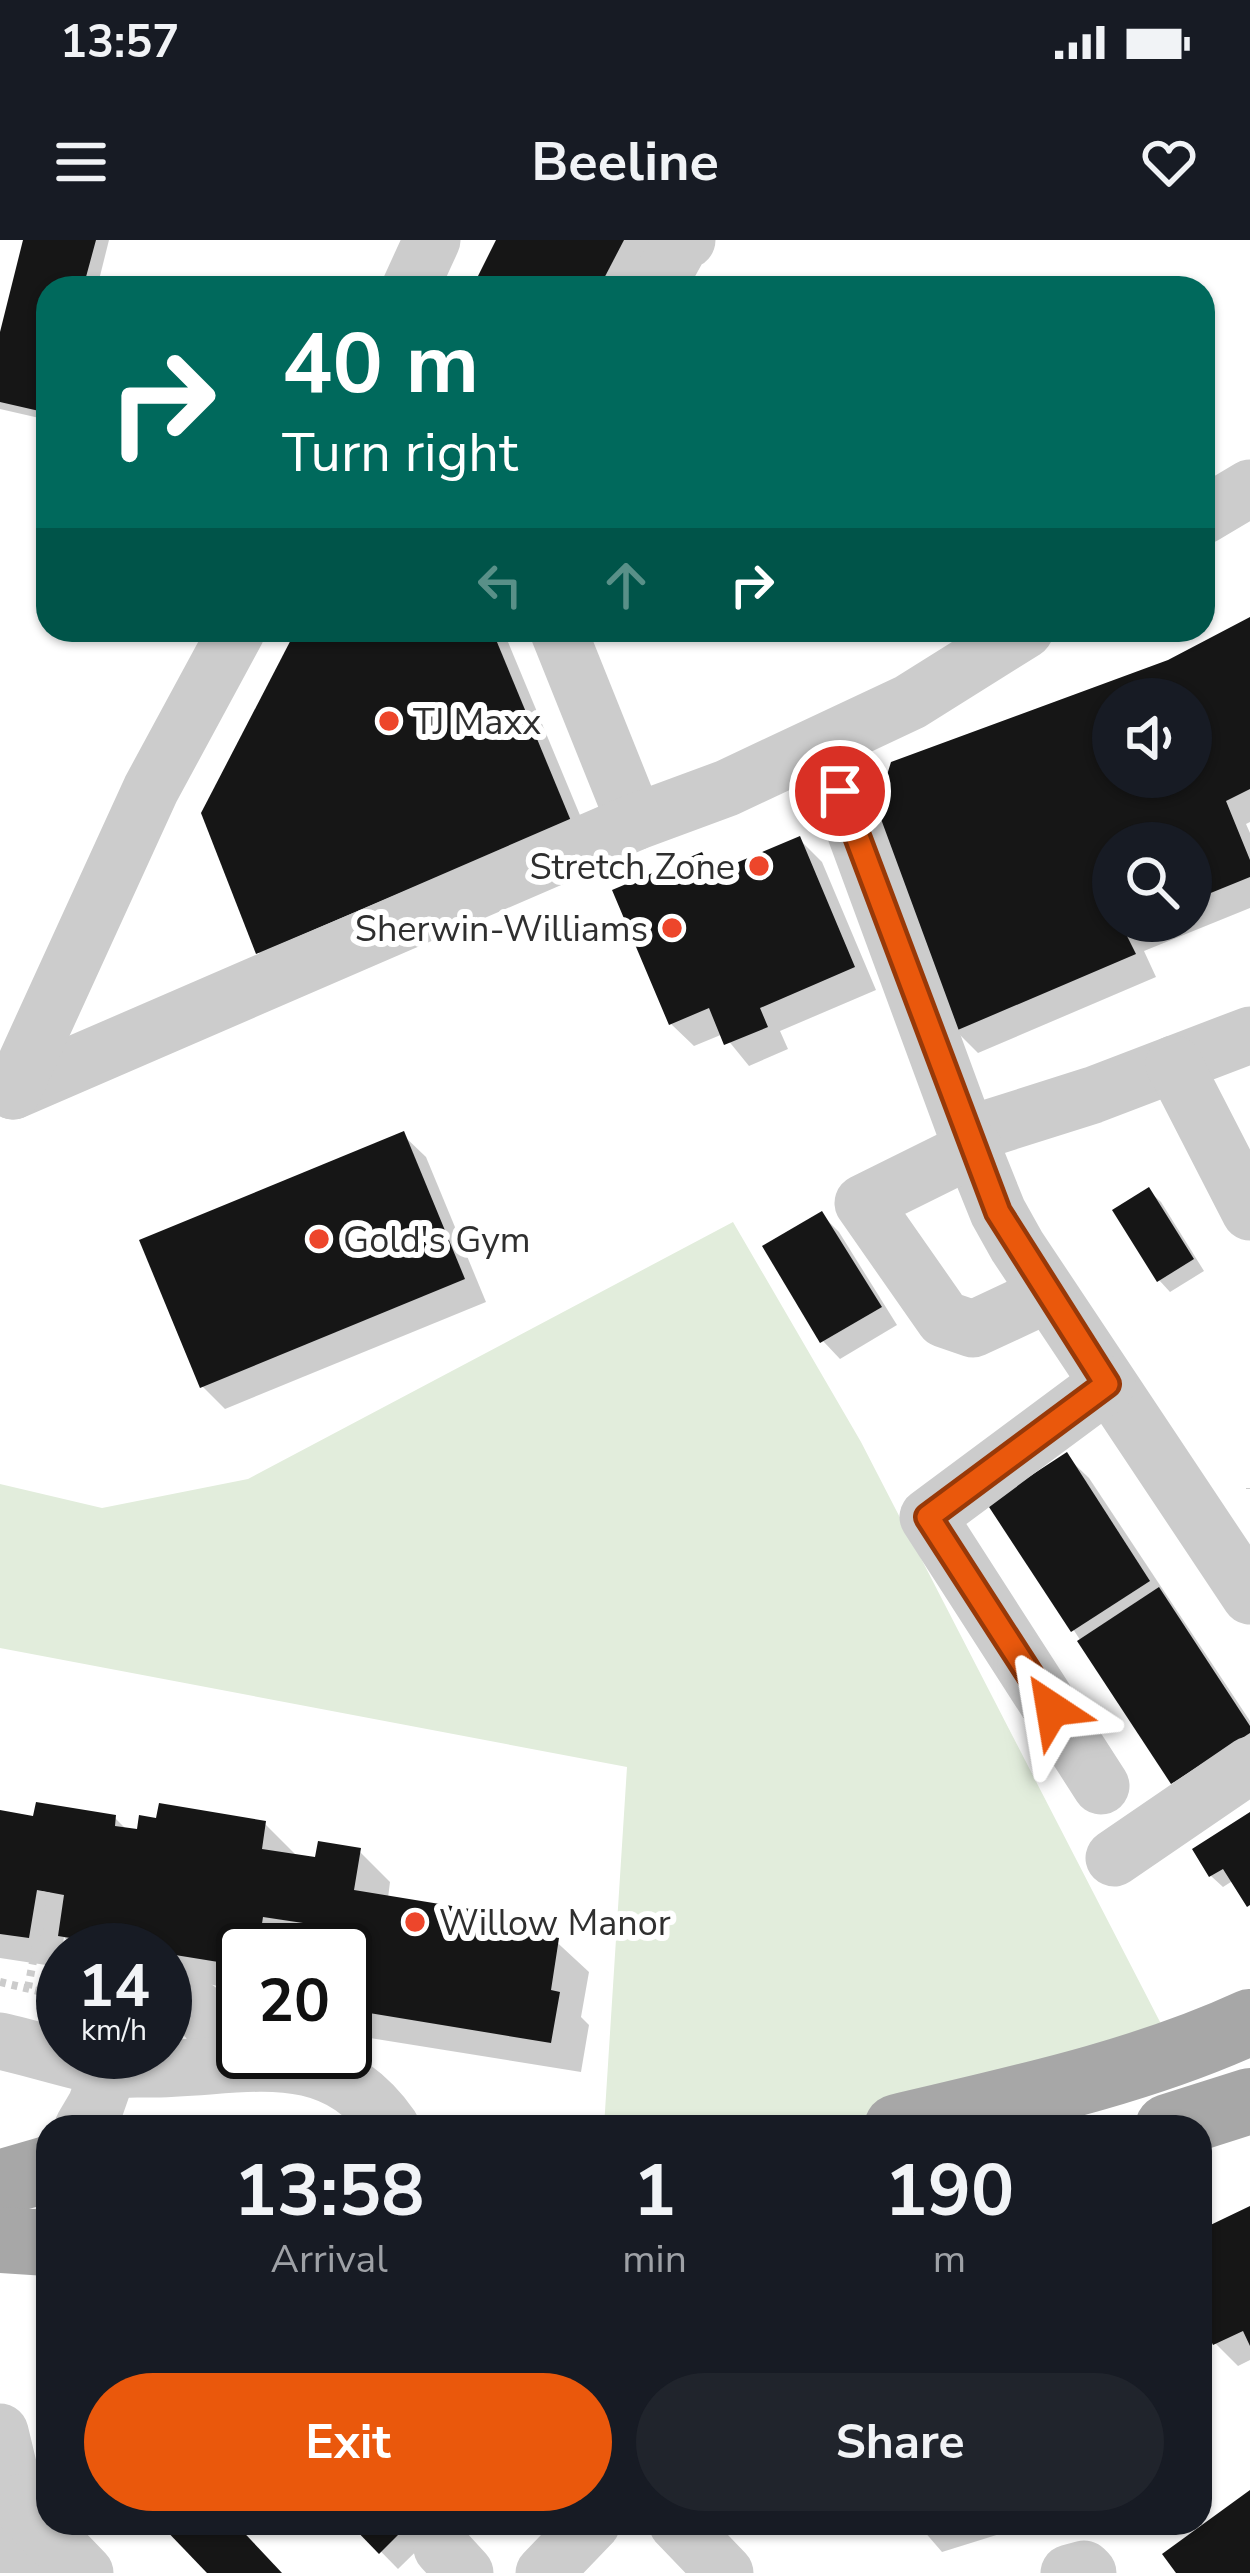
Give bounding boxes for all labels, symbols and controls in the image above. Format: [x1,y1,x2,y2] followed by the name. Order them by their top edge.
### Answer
[60,12,179,73] text: 13:57
[531,125,719,199] text: Beeline
[48,129,114,195] icon: menu
[1136,129,1202,195] icon: heart
[282,307,479,422] text: 40 m
[84,324,240,480] icon: right
[282,416,518,490] text: Turn right
[467,552,533,618] icon: left
[593,552,659,618] icon: ahead
[719,552,785,618] icon: right
[1092,678,1212,942] map controls
[1092,678,1212,798] button: sound
[413,698,541,747] place label: TJ Maxx
[376,708,402,734] marker: TJ Maxx
[789,740,891,842] pin
[807,758,873,824] icon: arrive
[1092,822,1212,942] button: search
[529,843,735,892] place label: Stretch Zone
[746,853,772,879] marker: Stretch Zone
[355,905,648,954] place label: Sherwin-Williams
[659,915,685,941] marker: Sherwin-Williams
[343,1216,531,1265] place label: Gold's Gym
[306,1226,332,1252] marker: Gold's Gym
[989,1646,1115,1772] position arrow
[439,1899,671,1948] place label: Willow Manor
[402,1909,428,1935] marker: Willow Manor
[216,1923,372,2079] speed limit sign: 20
[78,1945,150,2027] text: 14
[81,2010,147,2051] text: km/h
[234,2142,424,2240] text: 13:58
[633,2142,676,2240] text: 1
[885,2142,1014,2240] text: 190
[270,2233,388,2286] text: Arrival
[622,2233,687,2286] text: min
[933,2233,966,2286] text: m
[84,2373,612,2511] button: Exit
[636,2373,1164,2511] button: Share

